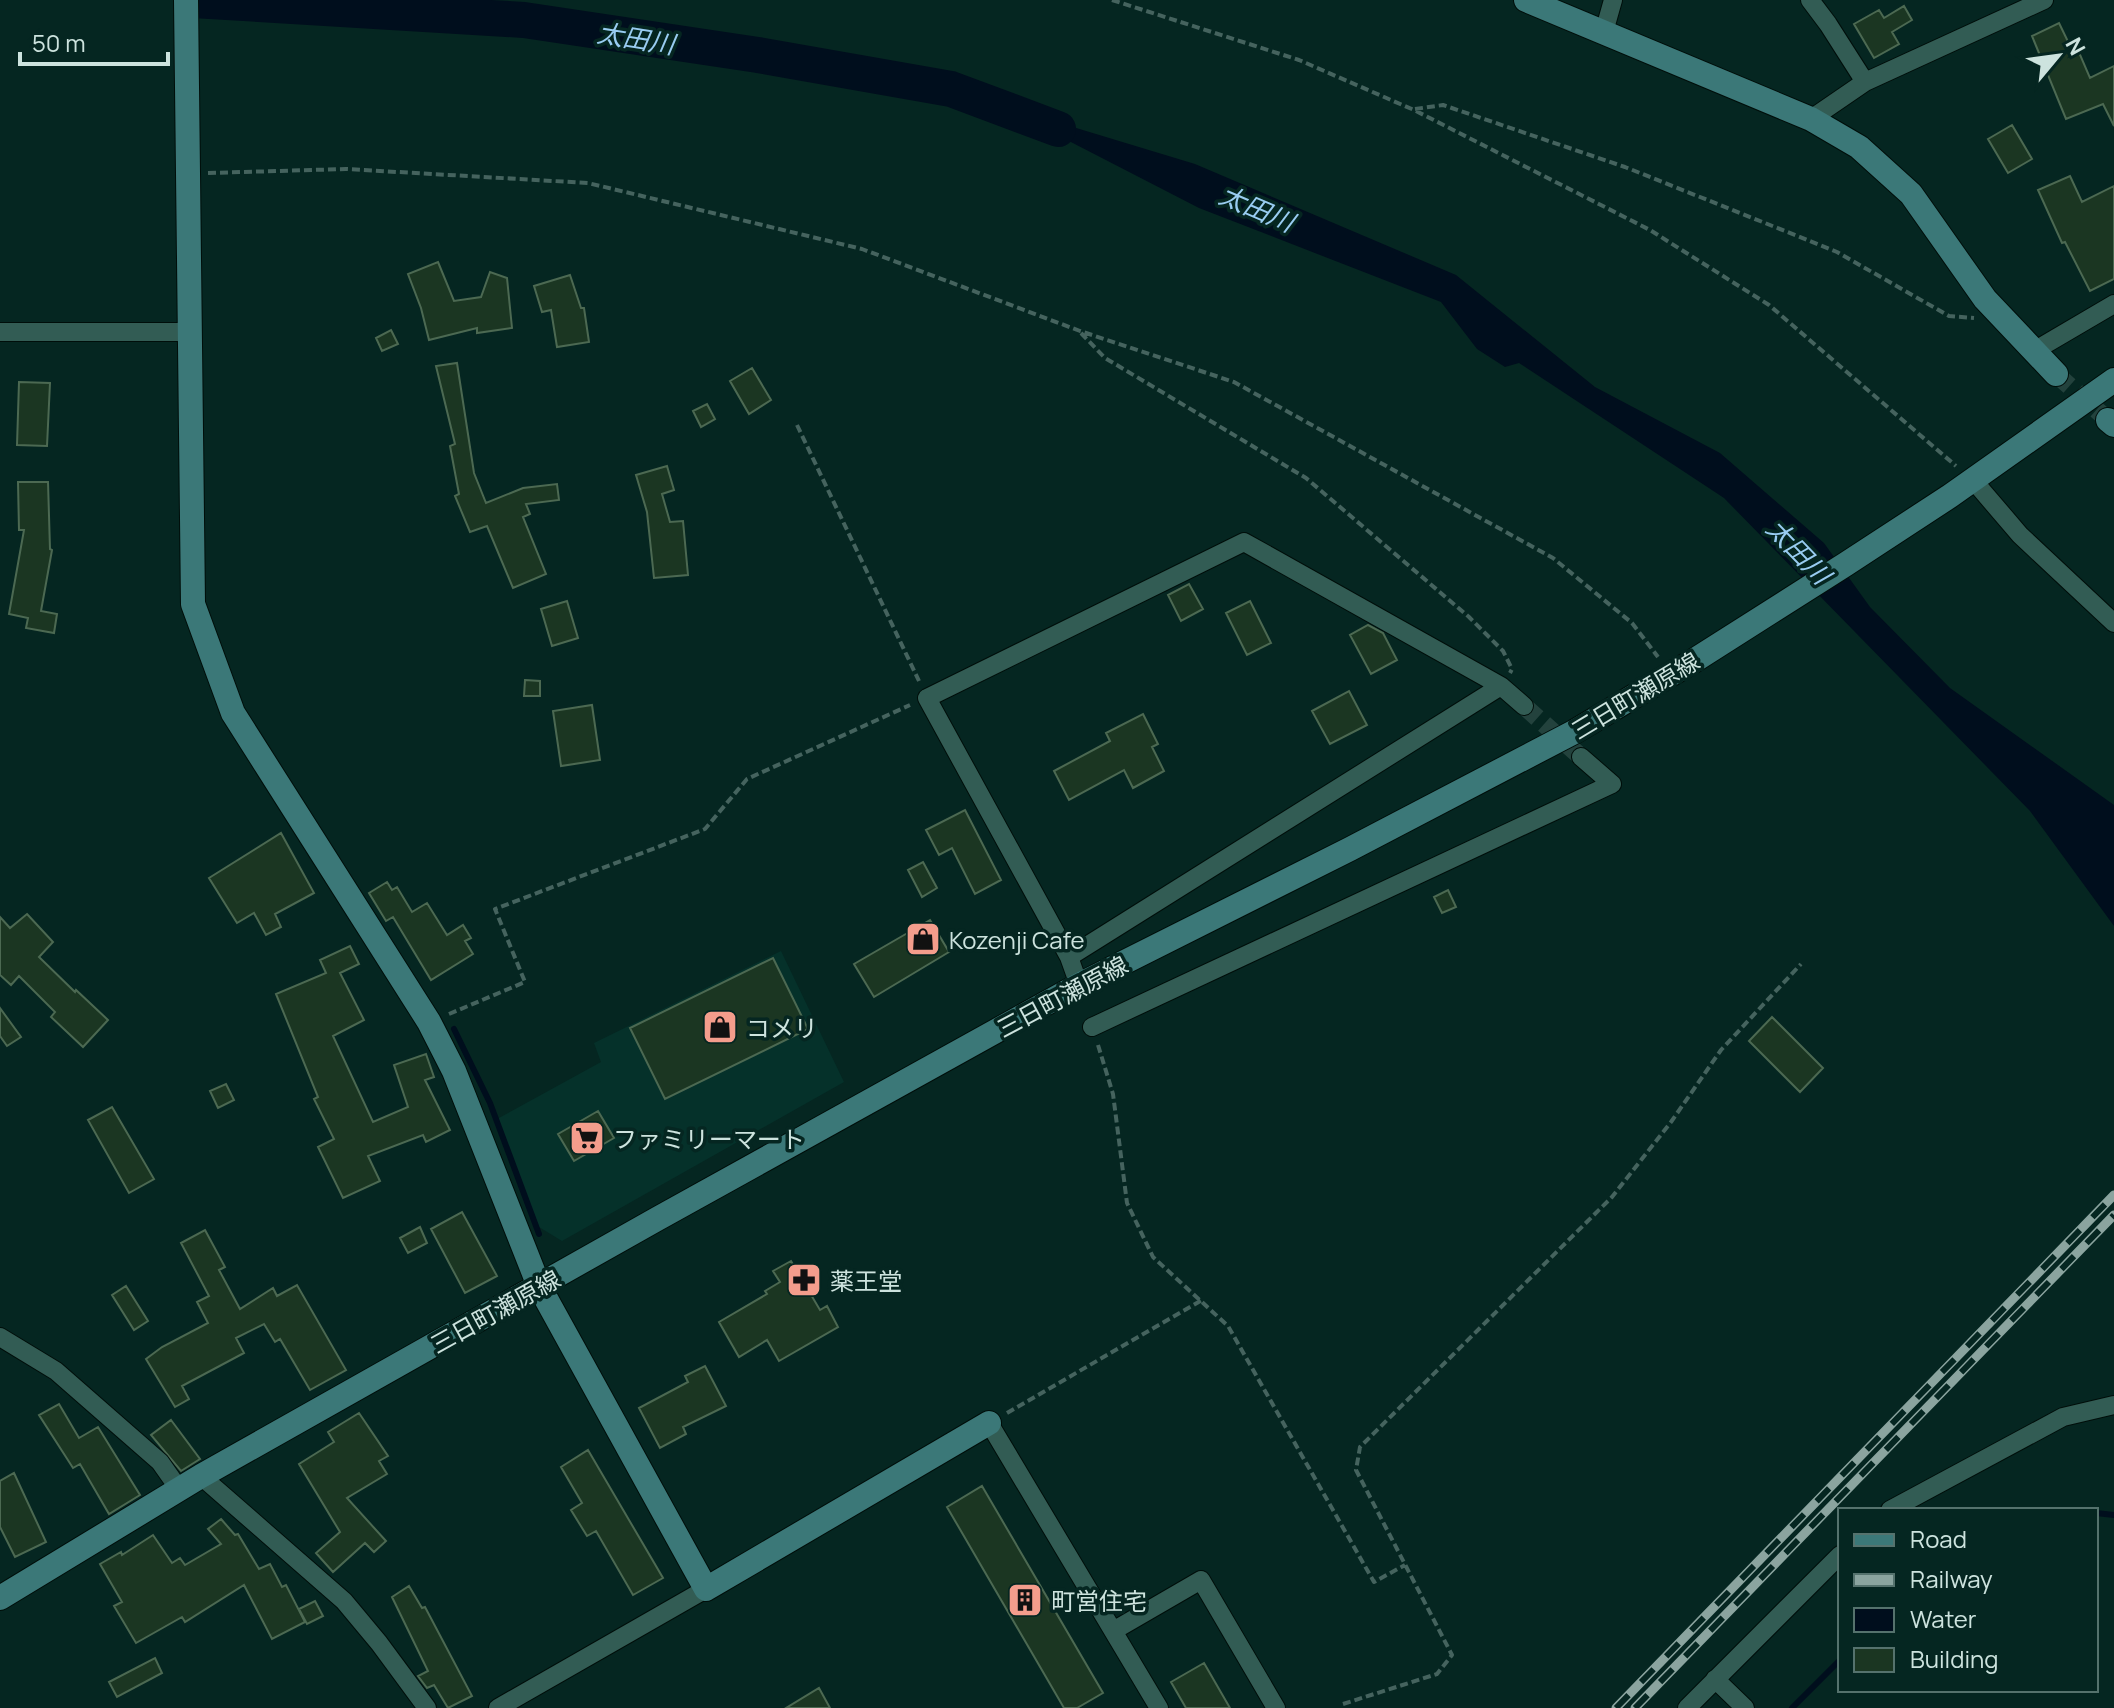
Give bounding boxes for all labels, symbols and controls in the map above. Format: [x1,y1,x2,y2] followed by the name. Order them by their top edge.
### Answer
[595,14,680,62] water label: 太田川
[20,16,168,66] scale bar
[2018,16,2098,96] north arrow
[32,26,86,59] text: 50 m
[2059,32,2092,60] text: N
[1214,176,1303,241] water label: 太田川
[1759,510,1841,594] water label: 太田川
[1565,644,1705,746] street label: 三日町瀬原線
[904,920,942,958] shop icon: Kozenji Cafe
[949,923,1085,956] place label: Kozenji Cafe
[991,948,1133,1044] street label: 三日町瀬原線
[701,1008,739,1046] shop icon: コメリ
[746,1011,818,1044] place label: コメリ
[568,1119,606,1157] supermarket icon: ファミリーマート
[613,1122,805,1155] place label: ファミリーマート
[785,1261,823,1299] pharmacy icon: 薬王堂
[424,1262,566,1360] street label: 三日町瀬原線
[830,1264,902,1297] place label: 薬王堂
[1838,1508,2098,1692] legend
[1910,1522,1967,1555] text: Road
[1910,1562,1993,1595] text: Railway
[1006,1581,1044,1619] building icon: 町営住宅
[1051,1584,1147,1617] place label: 町営住宅
[1910,1602,1977,1635] text: Water
[1910,1642,1998,1675] text: Building

